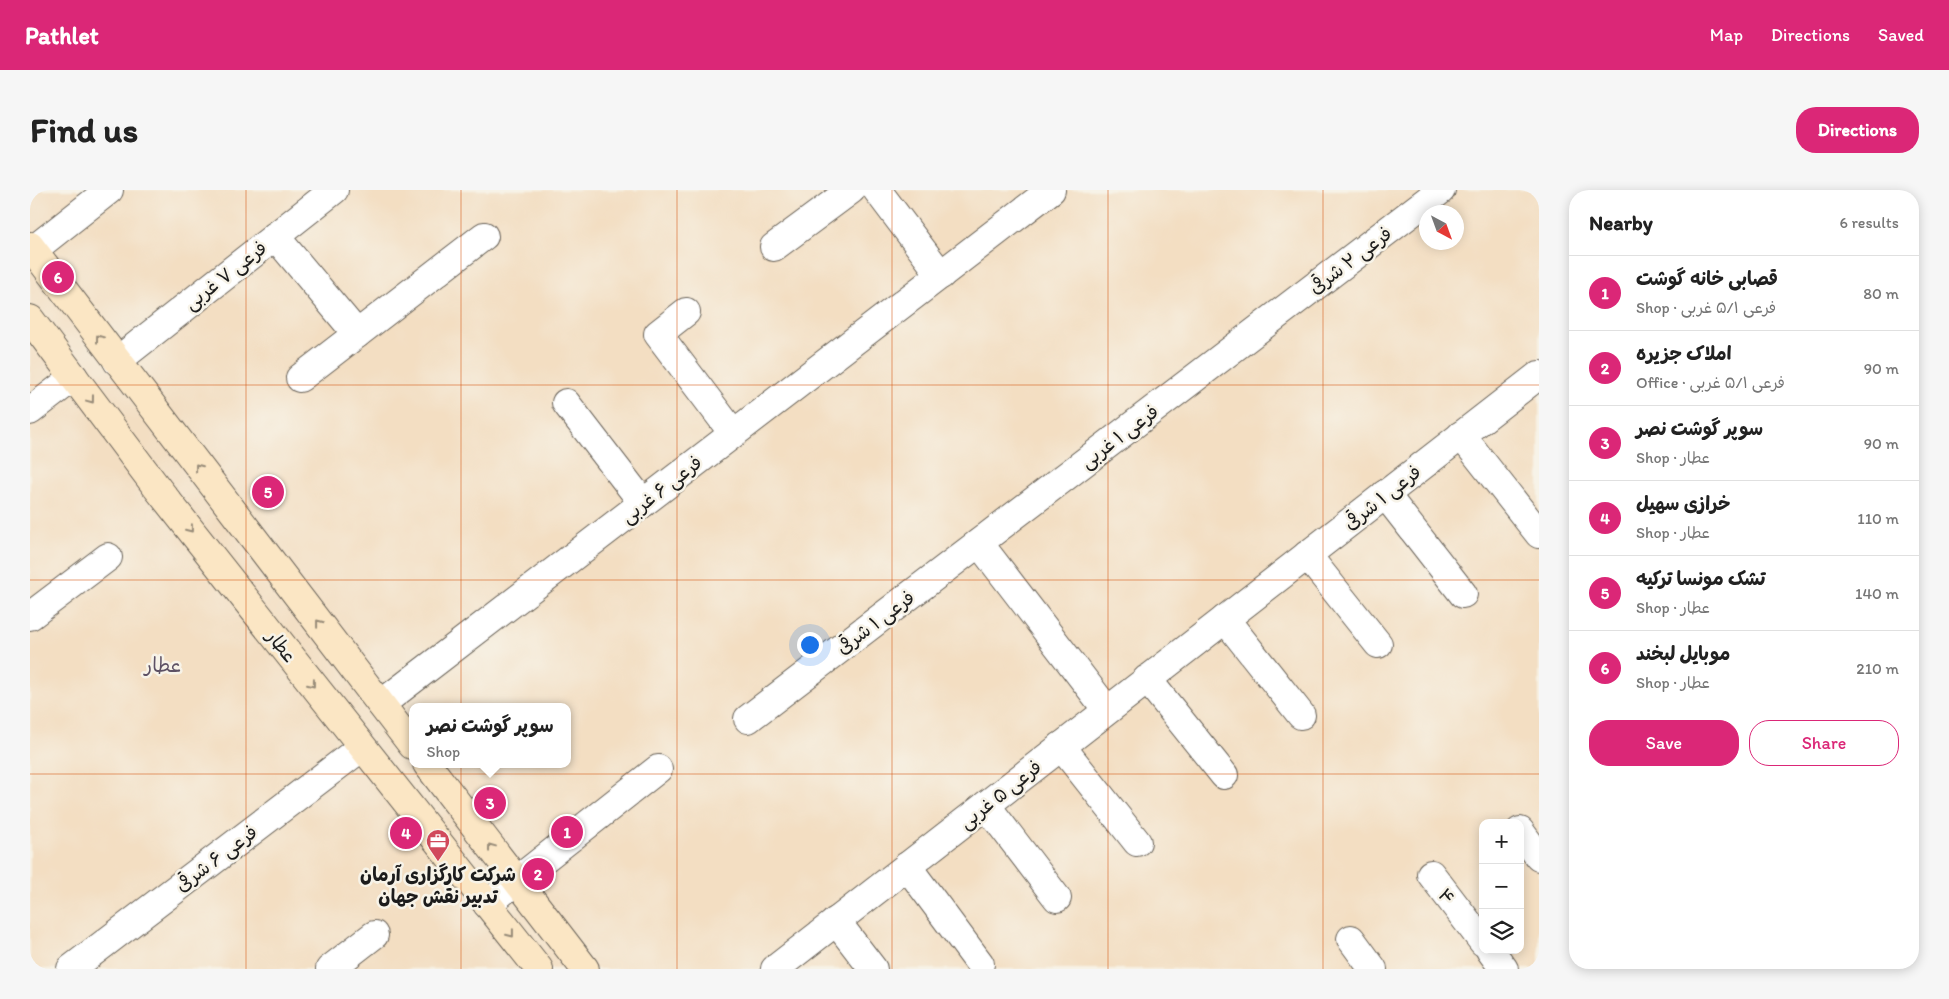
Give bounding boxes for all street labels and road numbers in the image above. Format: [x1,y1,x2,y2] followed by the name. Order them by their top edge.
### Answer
[1304,221,1397,300] street label: فرعی ۲ شرقی
[179,236,272,316] street label: فرعی ۷ غربی
[1076,400,1164,474] street label: فرعی ۱ غربی
[616,451,707,529] street label: فرعی ۶ غربی
[1338,459,1426,536] street label: فرعی ۱ شرقی
[831,585,920,660] street label: فرعی ۱ شرقی
[261,624,301,667] street label: عطار
[954,755,1047,835] street label: فرعی ۵ غربی
[170,819,262,897] street label: فرعی ۶ شرقی
[1433,884,1460,909] street label: ۴

